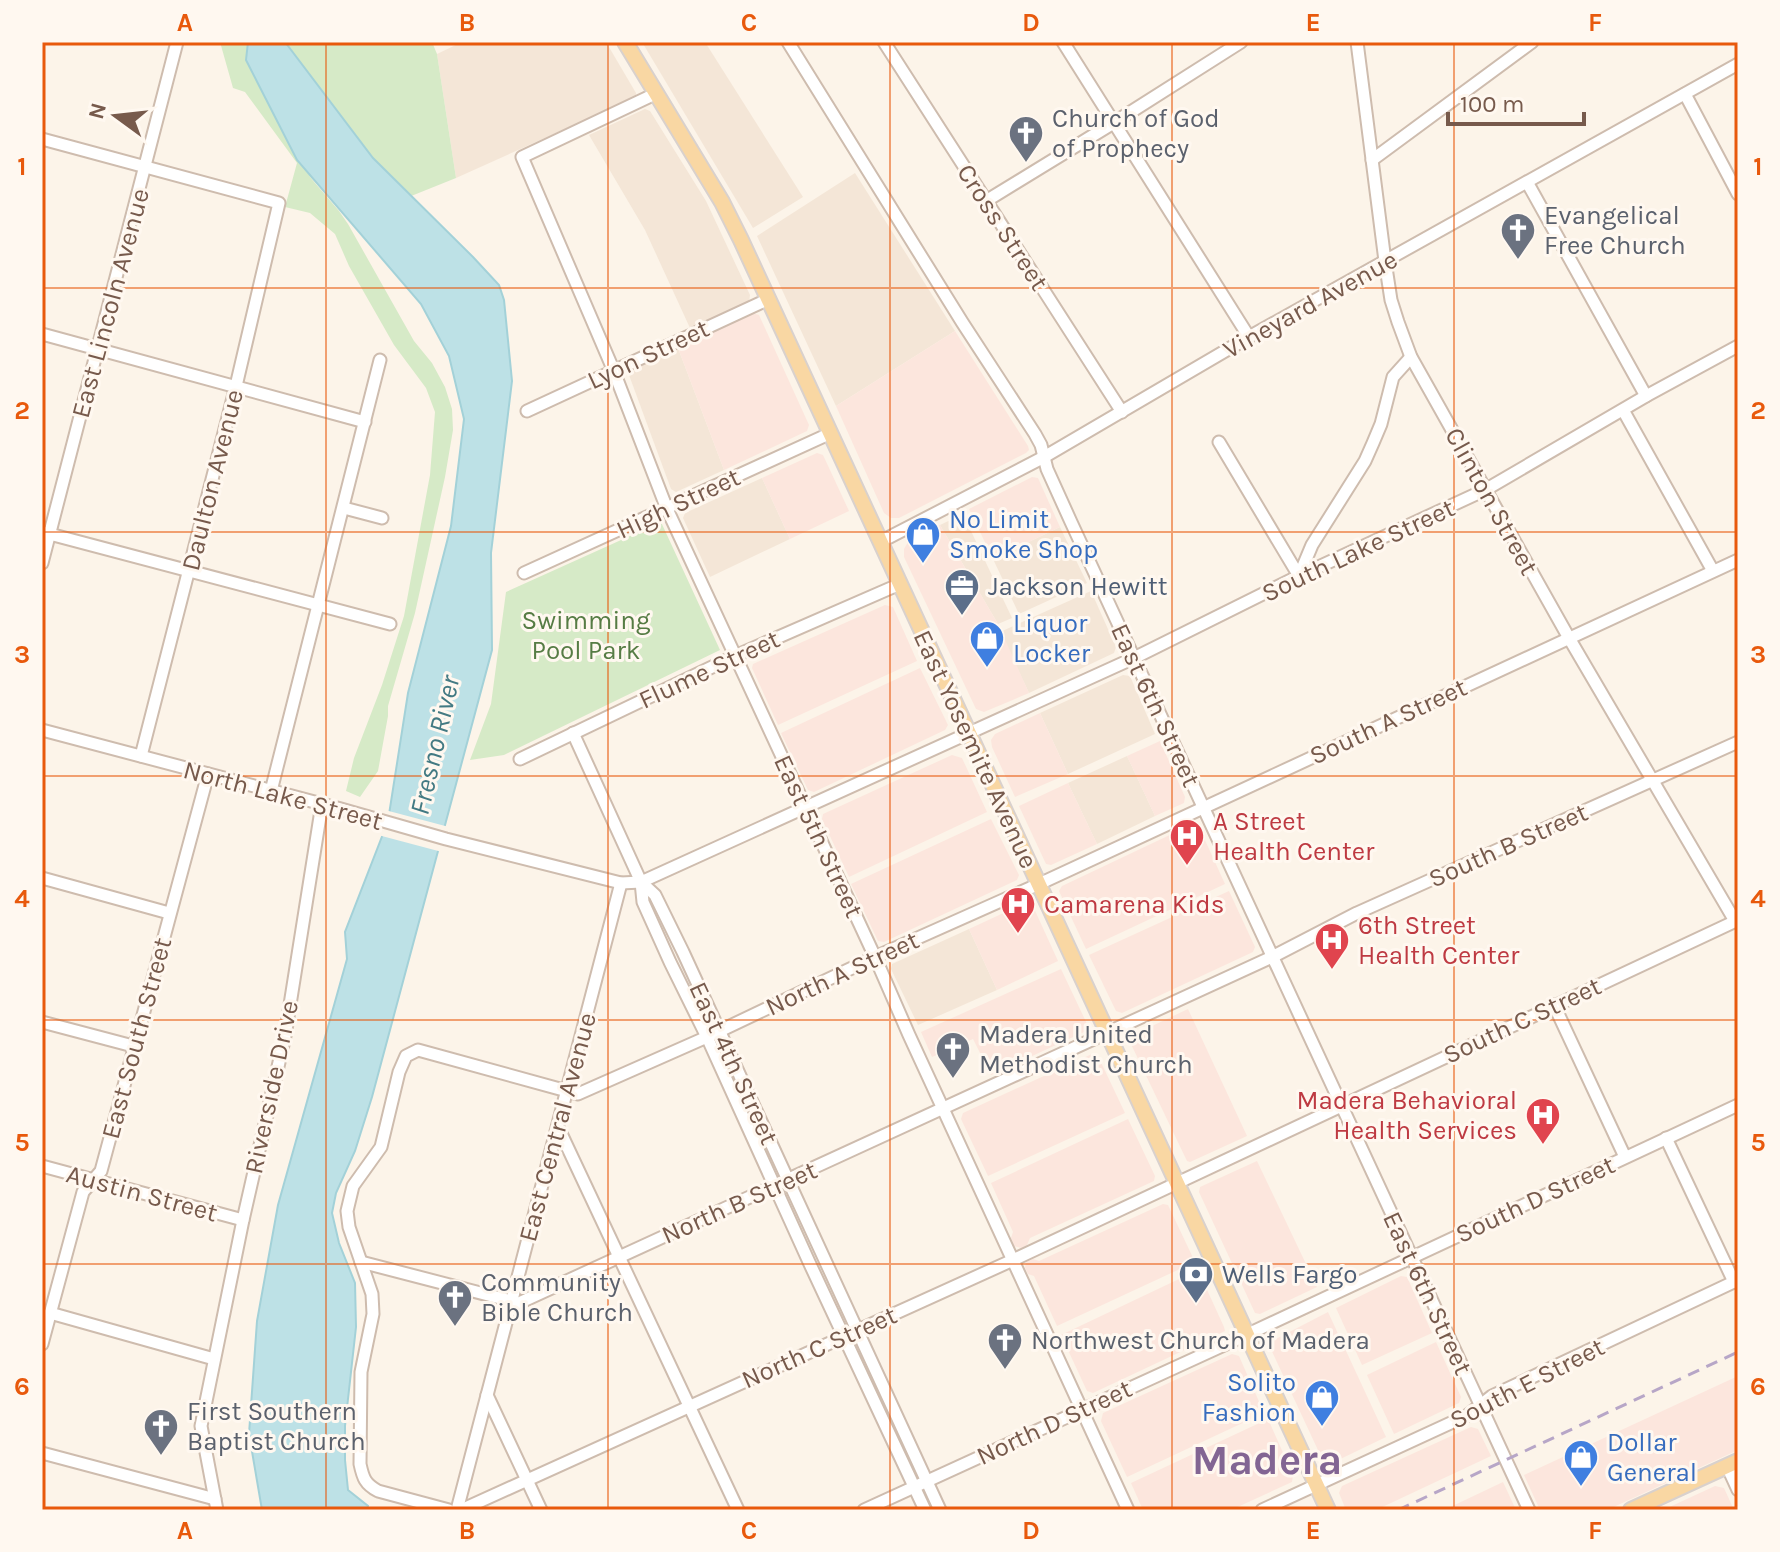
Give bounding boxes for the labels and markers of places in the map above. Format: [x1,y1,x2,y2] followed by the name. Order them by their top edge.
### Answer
[1052,103,1220,164] place label: Church of God of Prophecy
[1007,114,1045,164] church icon: Church of God of Prophecy
[1544,200,1686,261] place label: Evangelical Free Church
[1499,211,1537,261] church icon: Evangelical Free Church
[949,504,1098,565] place label: No Limit Smoke Shop
[904,515,942,565] shop icon: No Limit Smoke Shop
[943,567,981,617] office icon: Jackson Hewitt
[988,571,1168,602] place label: Jackson Hewitt
[1013,608,1091,669] place label: Liquor Locker
[968,619,1006,669] shop icon: Liquor Locker
[1213,806,1375,867] place label: A Street Health Center
[1168,817,1206,867] hospital icon: A Street Health Center
[999,885,1037,935] hospital icon: Camarena Kids
[1044,889,1224,920] place label: Camarena Kids
[1358,910,1520,971] place label: 6th Street Health Center
[1313,921,1351,971] hospital icon: 6th Street Health Center
[979,1019,1193,1080] place label: Madera United Methodist Church
[934,1030,972,1080] church icon: Madera United Methodist Church
[1296,1085,1517,1146] place label: Madera Behavioral Health Services
[1524,1096,1562,1146] hospital icon: Madera Behavioral Health Services
[1177,1255,1215,1305] bank icon: Wells Fargo
[1222,1259,1357,1290] place label: Wells Fargo
[481,1267,633,1328] place label: Community Bible Church
[436,1278,474,1328] church icon: Community Bible Church
[986,1321,1024,1371] church icon: Northwest Church of Madera
[1031,1325,1370,1356] place label: Northwest Church of Madera
[1202,1367,1296,1428] place label: Solito Fashion
[1303,1378,1341,1428] shop icon: Solito Fashion
[187,1396,366,1457] place label: First Southern Baptist Church
[142,1407,180,1457] church icon: First Southern Baptist Church
[1607,1427,1697,1488] place label: Dollar General
[1562,1438,1600,1488] shop icon: Dollar General

